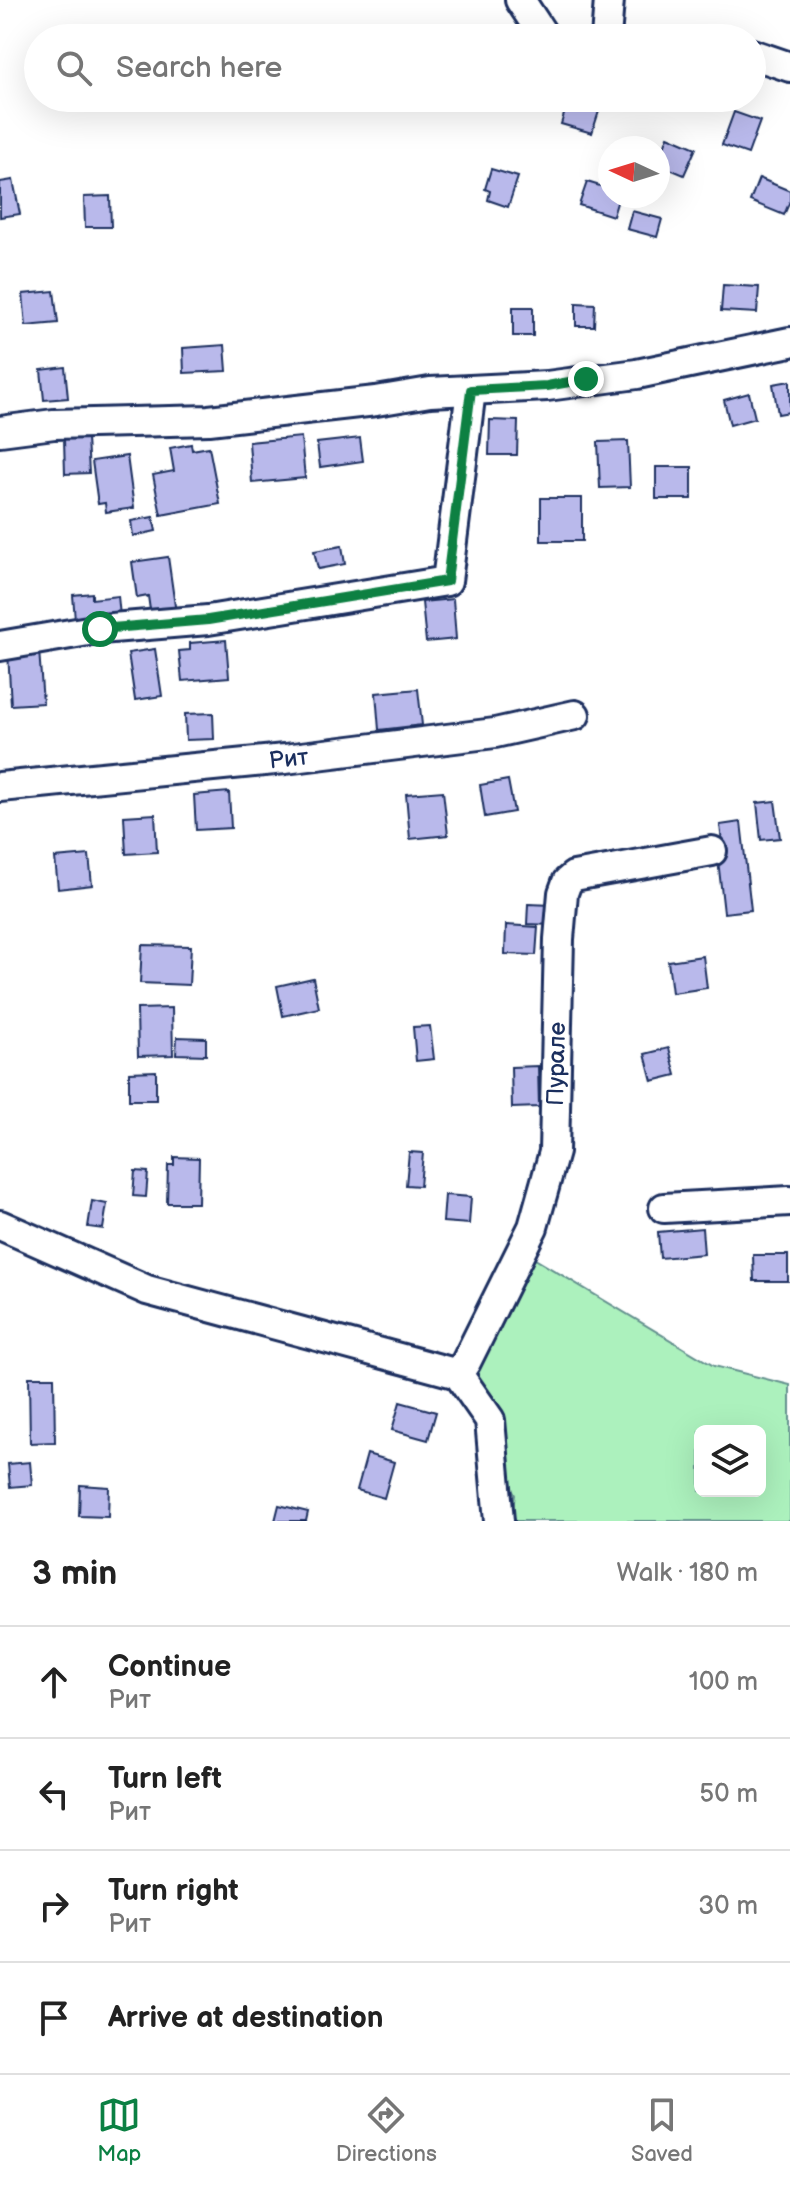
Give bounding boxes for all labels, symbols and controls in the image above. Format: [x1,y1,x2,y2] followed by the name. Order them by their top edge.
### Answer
[24,24,766,112] search box
[52,46,96,90] icon: search
[116,50,282,86] text: Search here
[598,136,670,208] north arrow
[568,361,604,397] route end
[82,611,118,647] route start
[267,742,310,776] street label: Рит
[541,1022,572,1106] street label: Пурале
[694,1425,766,1497] map controls
[694,1425,766,1497] button: layers
[32,1553,117,1594] text: 3 min
[617,1558,758,1589] text: Walk · 180 m
[108,1649,231,1685] text: Continue
[32,1660,76,1704] icon: ahead
[689,1667,758,1698] text: 100 m
[108,1685,151,1716] text: Рит
[108,1761,222,1797] text: Turn left
[32,1772,76,1816] icon: left
[699,1779,758,1810] text: 50 m
[108,1797,151,1828] text: Рит
[108,1873,239,1909] text: Turn right
[32,1884,76,1928] icon: right
[698,1891,758,1922] text: 30 m
[108,1909,151,1940] text: Рит
[32,1996,76,2040] icon: arrive
[108,2000,384,2036] text: Arrive at destination
[97,2093,141,2168] tab: Map
[336,2093,437,2168] tab: Directions
[631,2093,693,2168] tab: Saved

